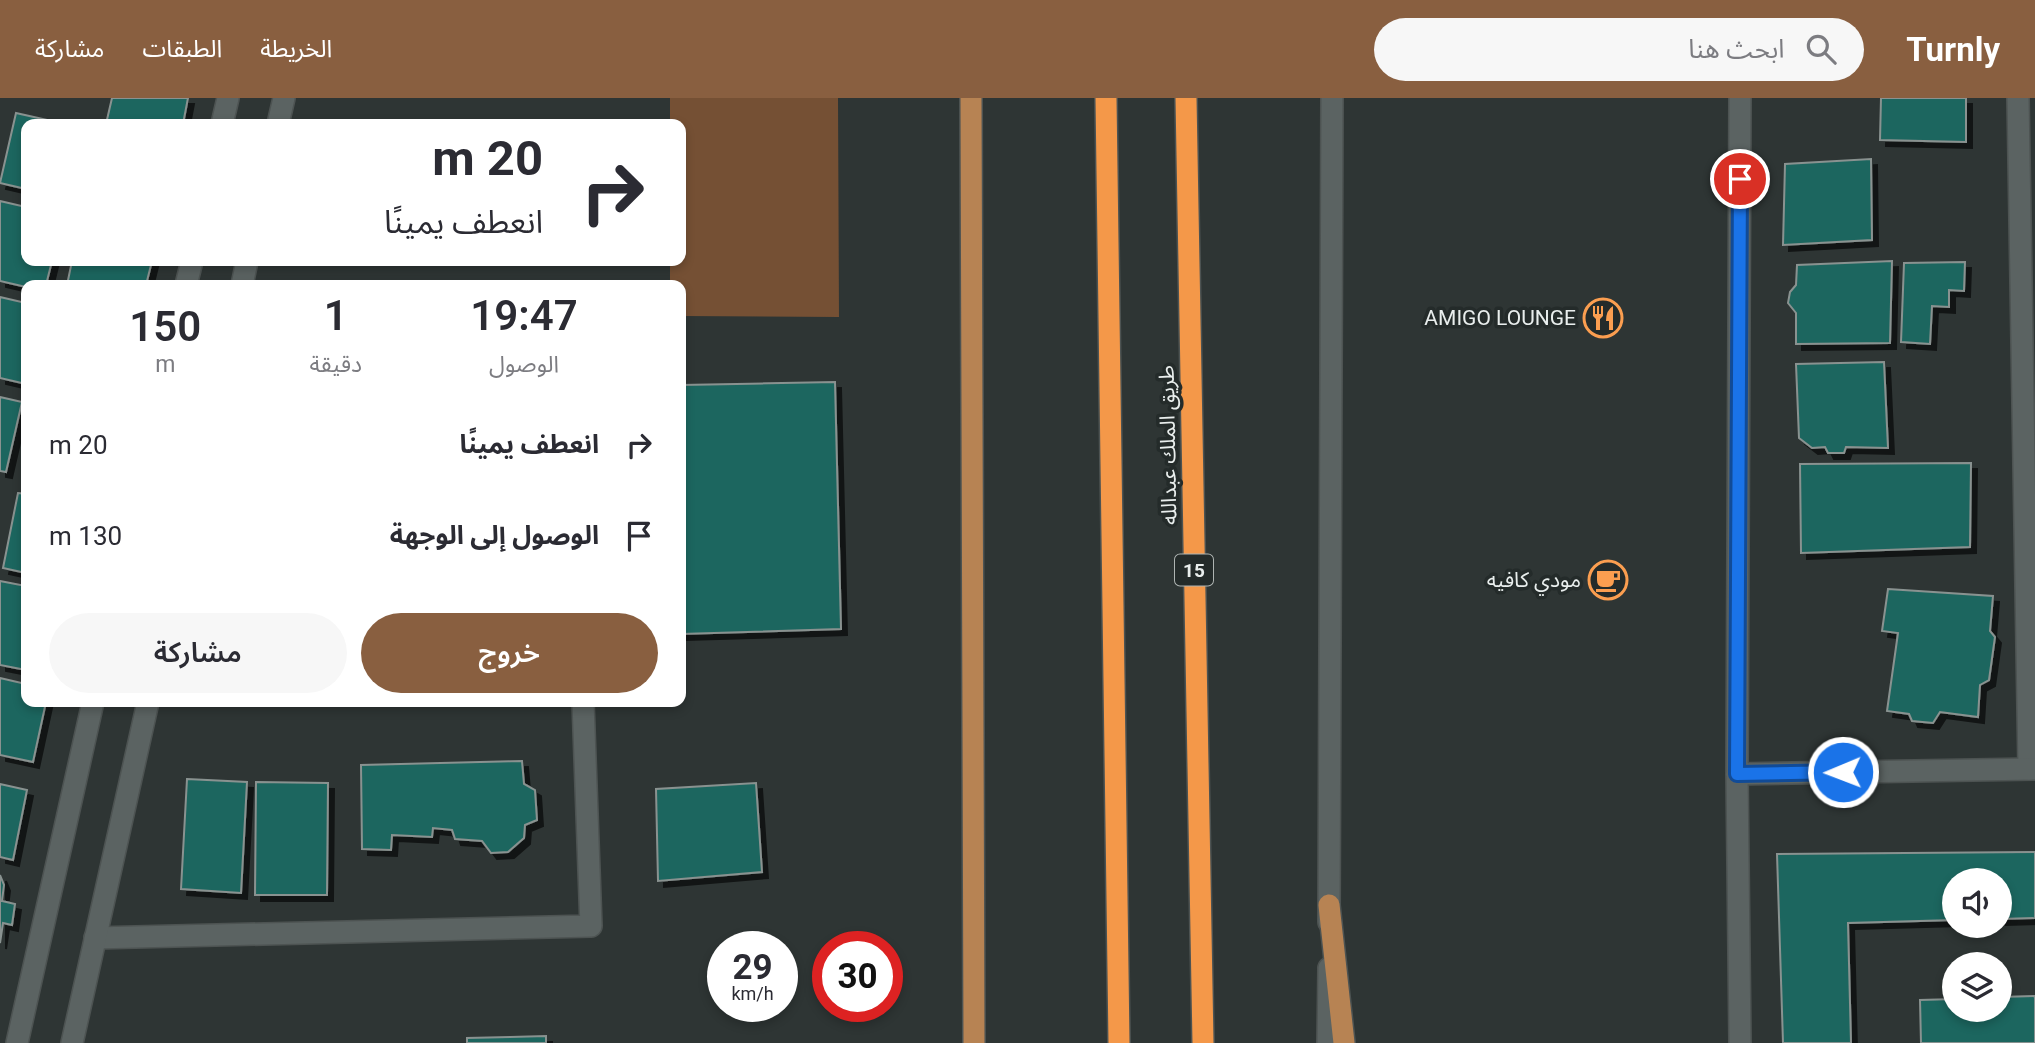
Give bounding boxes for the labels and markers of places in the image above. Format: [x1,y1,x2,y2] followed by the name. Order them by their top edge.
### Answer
[1710,149,1770,209] pin
[1582,297,1624,339] restaurant icon: AMIGO LOUNGE
[1424,306,1576,330] place label: AMIGO LOUNGE
[1587,559,1629,601] cafe icon: مودي كافيه
[1487,568,1581,596] place label: مودي كافيه

